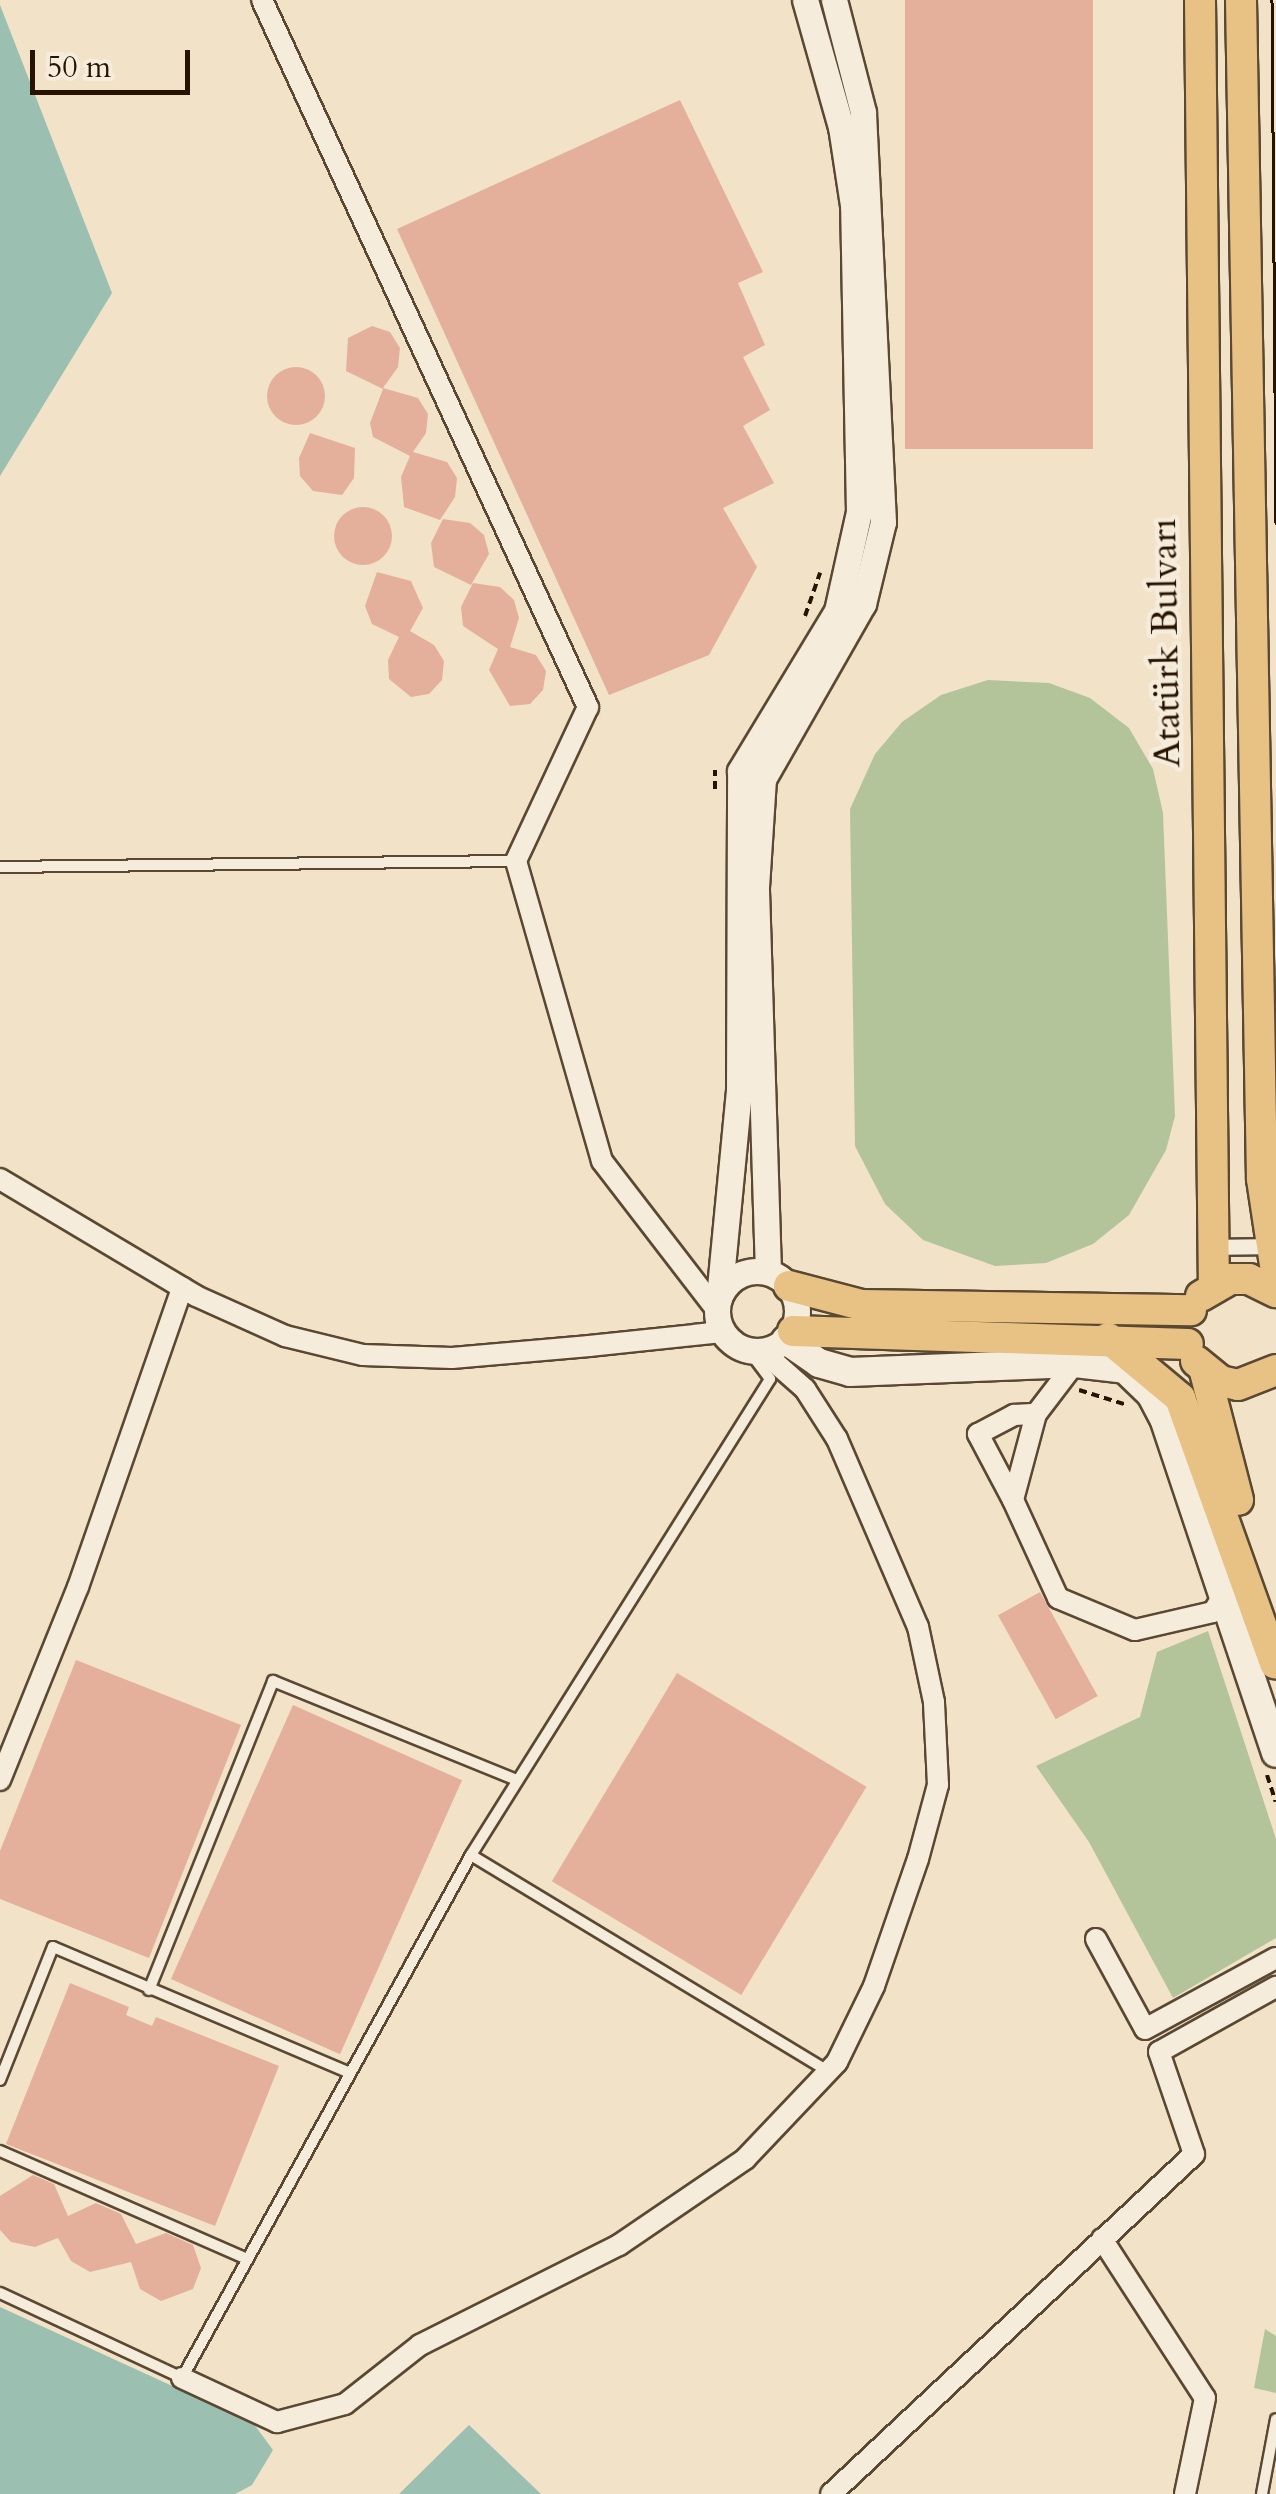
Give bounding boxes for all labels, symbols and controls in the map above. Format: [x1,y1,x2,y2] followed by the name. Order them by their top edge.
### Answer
[35,30,195,92] scale bar
[47,47,111,88] text: 50 m
[1141,518,1191,768] street label: Atatürk Bulvarı

